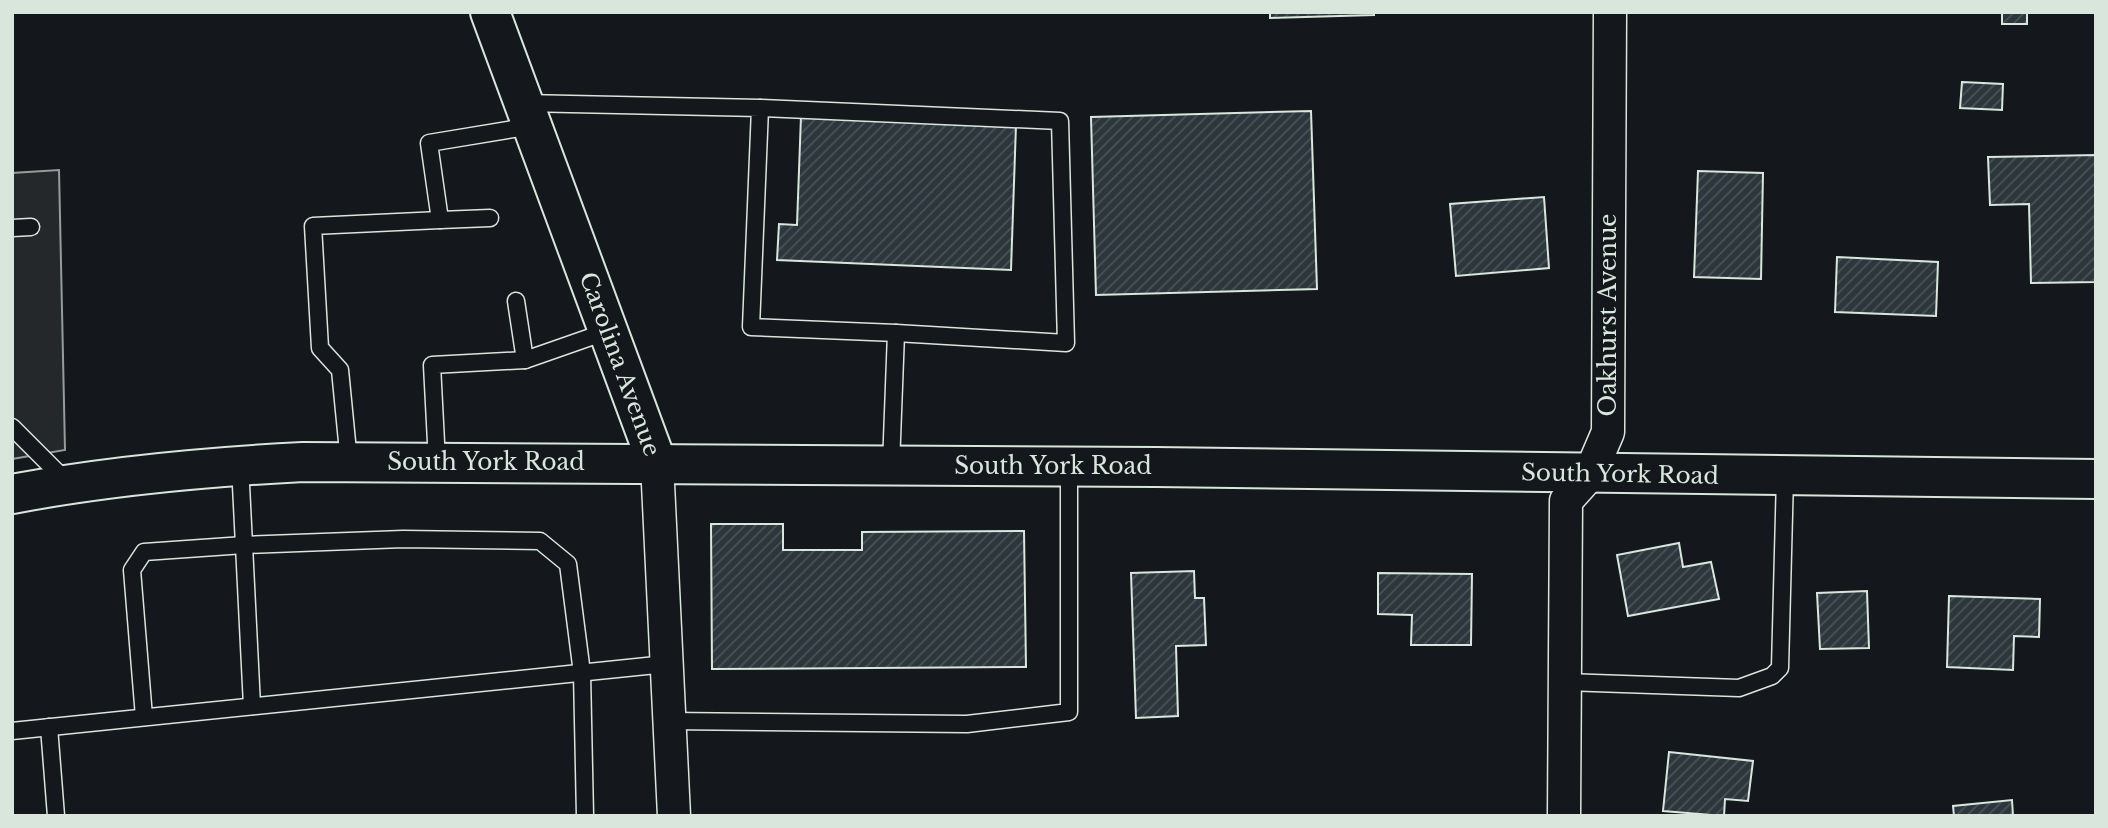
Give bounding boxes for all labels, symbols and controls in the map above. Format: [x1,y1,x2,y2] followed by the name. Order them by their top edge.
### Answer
[1594,213,1622,417] street label: Oakhurst Avenue
[574,268,666,460] street label: Carolina Avenue
[387,448,585,476] street label: South York Road
[954,452,1152,480] street label: South York Road
[1521,458,1719,490] street label: South York Road

